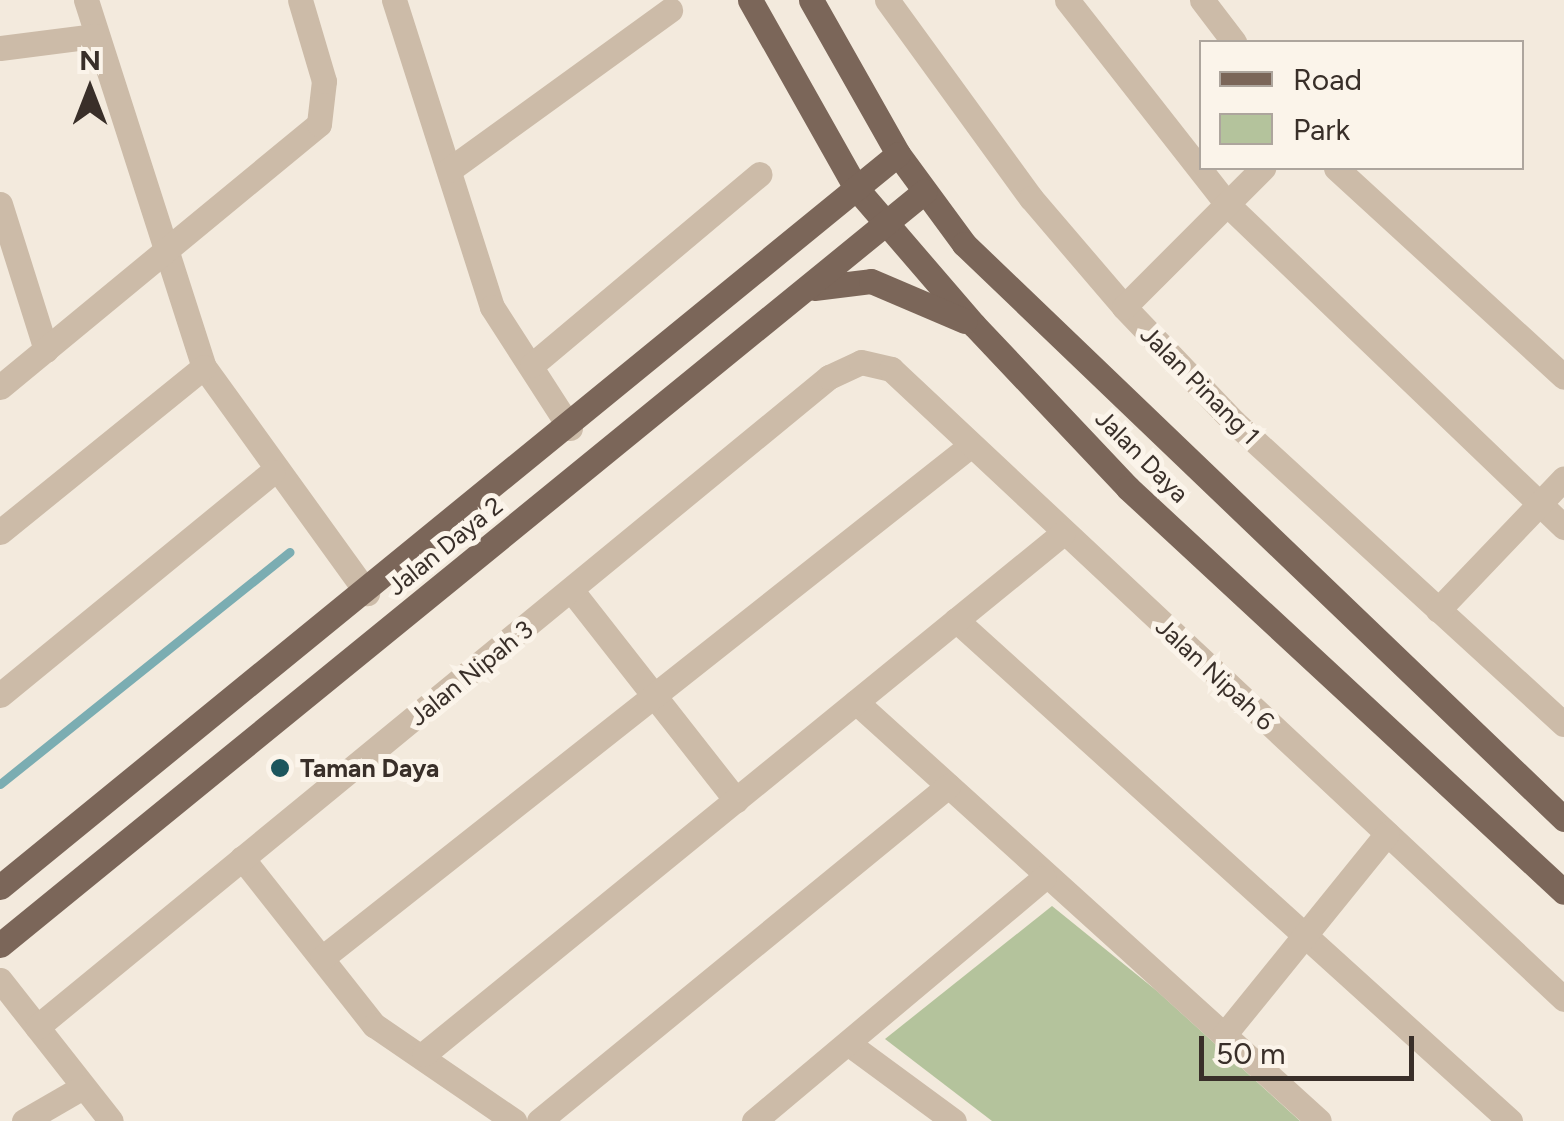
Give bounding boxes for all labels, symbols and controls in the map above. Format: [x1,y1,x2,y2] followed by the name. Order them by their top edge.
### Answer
[40,40,140,140] north arrow
[1199,40,1524,170] legend
[79,43,101,77] text: N
[1293,61,1362,98] text: Road
[1293,111,1350,148] text: Park
[1134,319,1266,451] street label: Jalan Pinang 1
[1089,403,1195,509] street label: Jalan Daya
[381,490,509,602] street label: Jalan Daya 2
[1150,612,1280,736] street label: Jalan Nipah 6
[403,614,539,732] street label: Jalan Nipah 3
[300,753,439,783] place label: Taman Daya
[269,757,291,779] marker: Taman Daya
[1204,1016,1419,1078] scale bar
[1216,1035,1285,1072] text: 50 m

